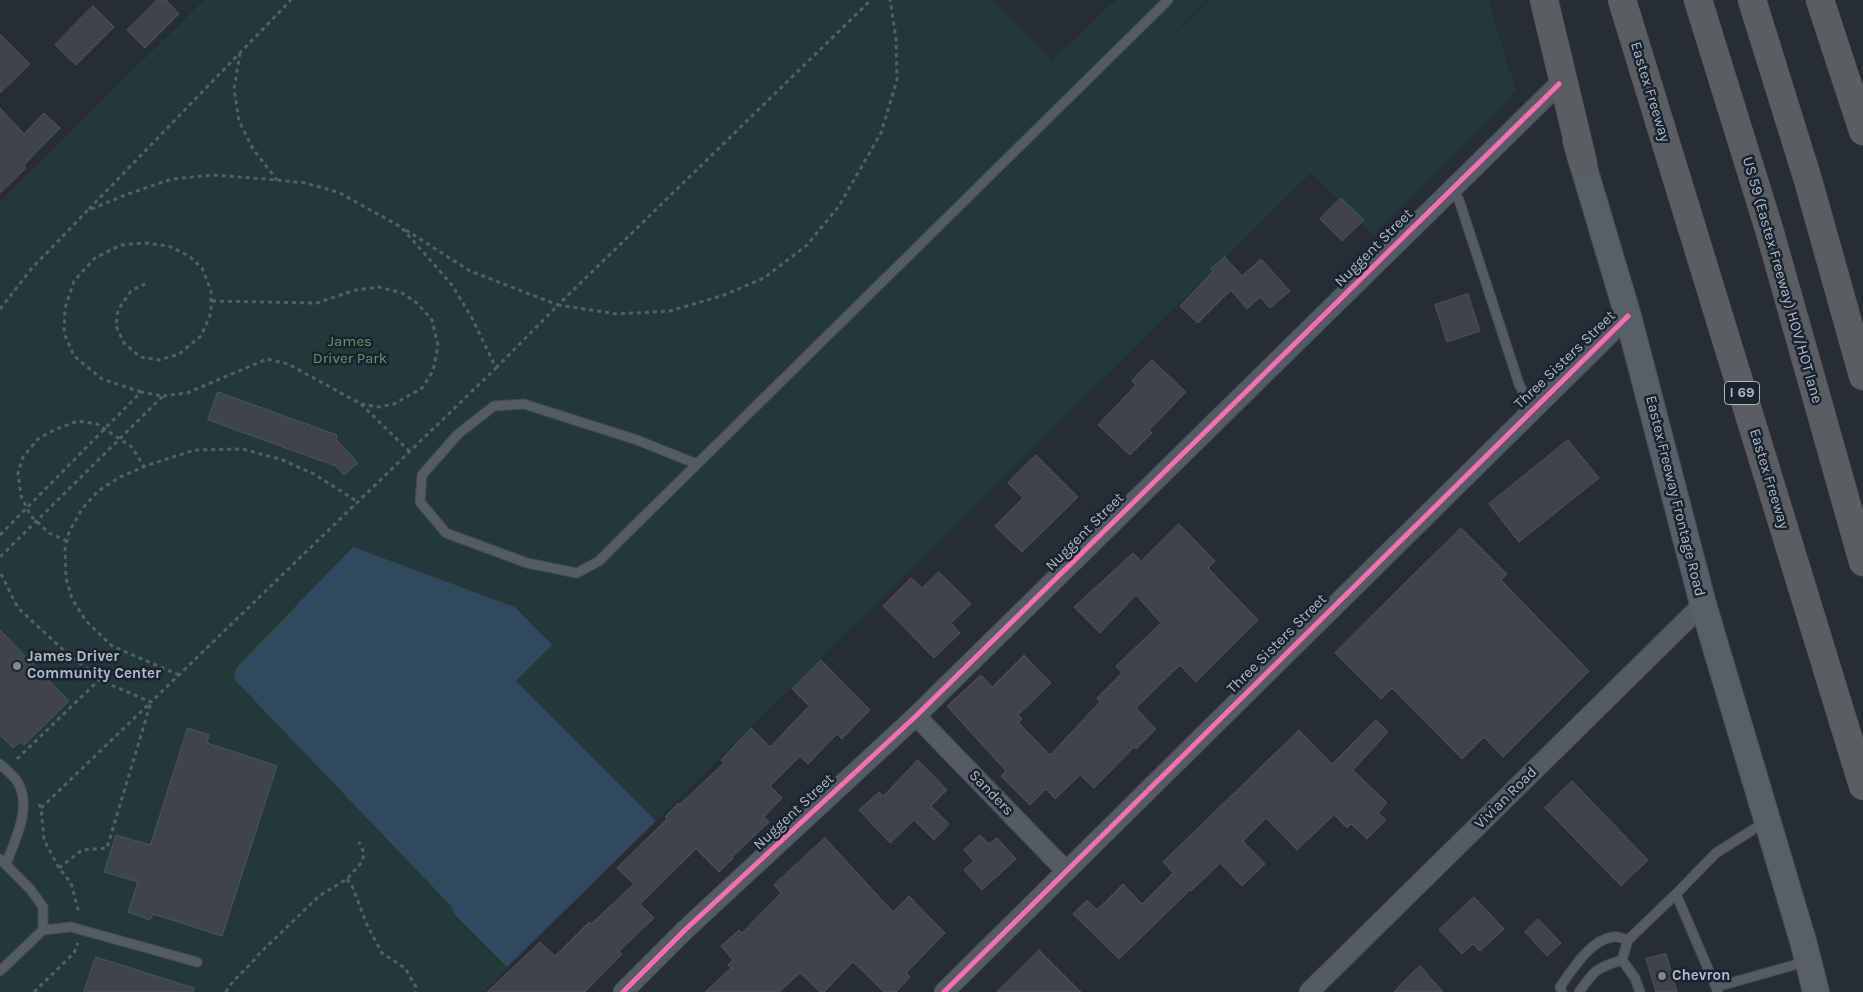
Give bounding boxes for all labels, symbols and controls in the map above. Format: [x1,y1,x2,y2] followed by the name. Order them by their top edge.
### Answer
[1626,40,1674,144] street label: Eastex Freeway
[1738,155,1826,405] street label: US 59 (Eastex Freeway) HOV/HOT lane
[1331,205,1417,291] street label: Nuggent Street
[1511,307,1619,413] street label: Three Sisters Street
[313,333,387,368] park label: James Driver Park
[1724,382,1760,404] road number: I 69
[1641,394,1709,598] street label: Eastex Freeway Frontage Road
[1745,427,1793,531] street label: Eastex Freeway
[1042,489,1128,575] street label: Nuggent Street
[1223,590,1331,698] street label: Three Sisters Street
[27,648,161,683] place label: James Driver Community Center
[11,660,23,672] marker: James Driver Community Center
[1471,763,1541,833] street label: Vivian Road
[965,767,1017,819] street label: Sanders
[750,770,838,854] street label: Nuggent Street
[1672,967,1730,985] place label: Chevron
[1656,970,1668,982] marker: Chevron

